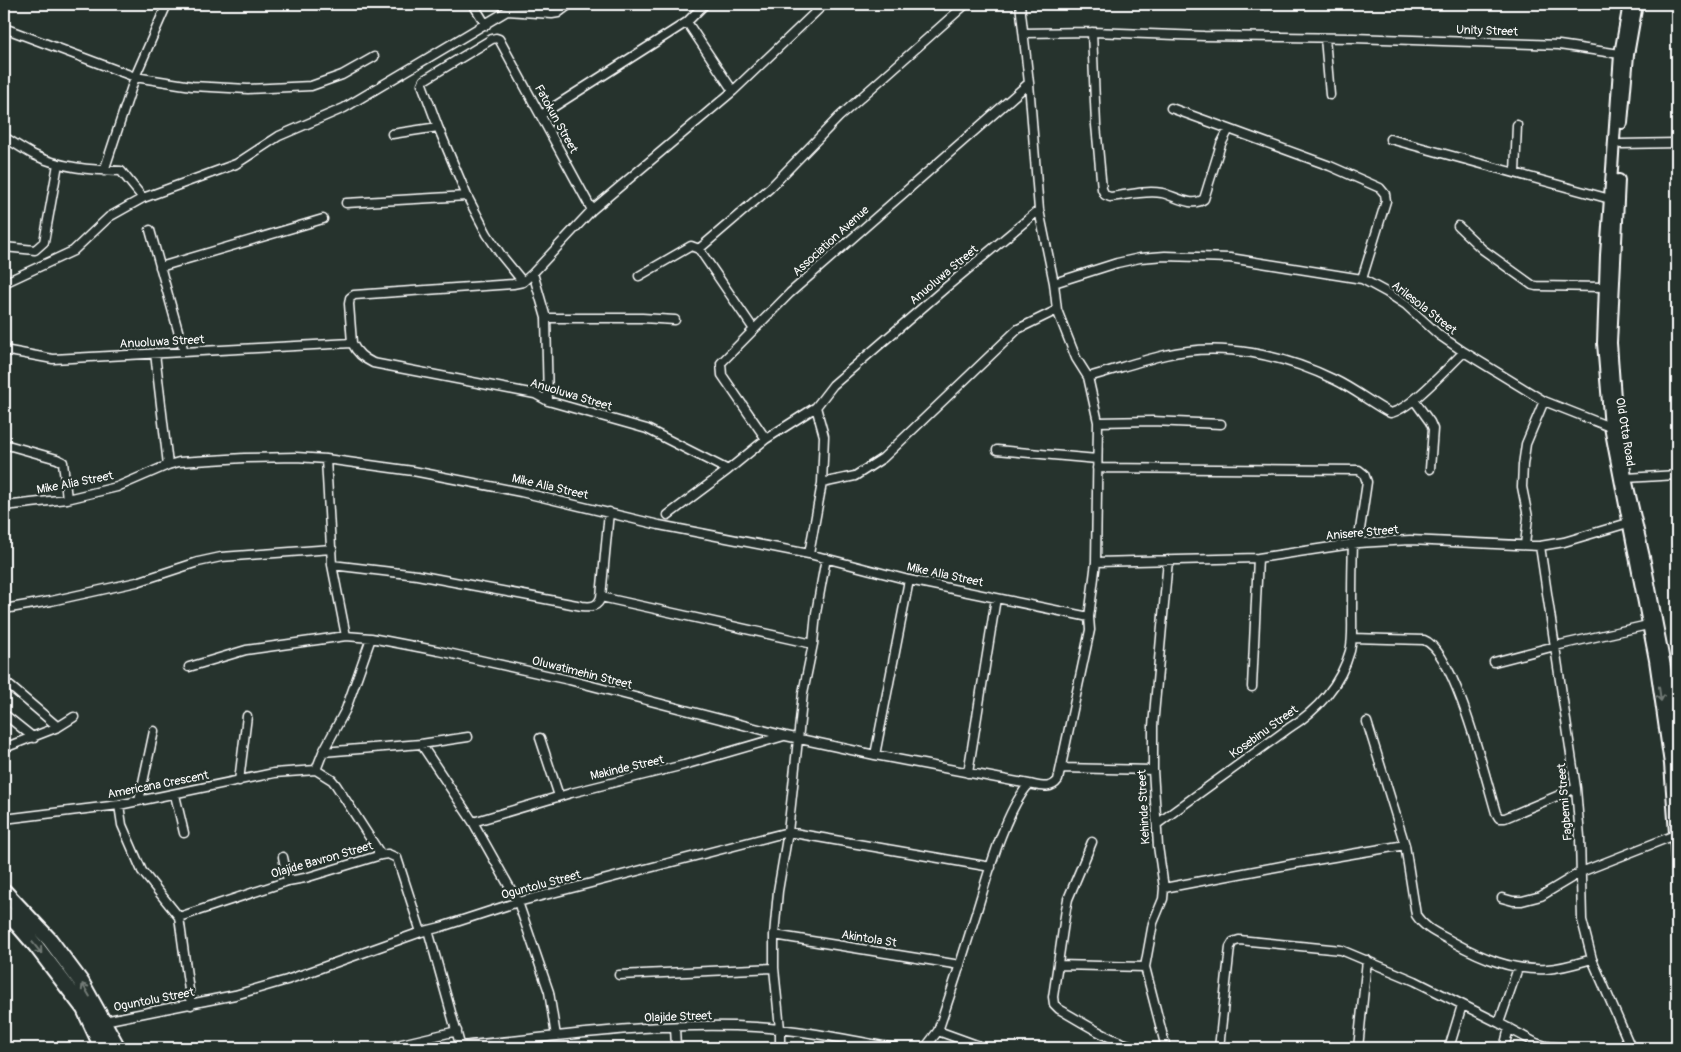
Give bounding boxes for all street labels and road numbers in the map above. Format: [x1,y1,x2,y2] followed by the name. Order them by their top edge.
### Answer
[1456,22,1518,40] street label: Unity Street
[531,82,581,156] street label: Fatokun Street
[790,203,872,279] street label: Association Avenue
[907,242,981,308] street label: Anuoluwa Street
[1389,278,1460,338] street label: Arilesola Street
[119,332,205,352] street label: Anuoluwa Street
[528,375,614,415] street label: Anuoluwa Street
[1612,397,1638,468] street label: Old Otta Road
[35,468,115,498] street label: Mike Alia Street
[510,471,590,503] street label: Mike Alia Street
[1325,522,1399,544] street label: Anisere Street
[905,560,985,590] street label: Mike Alia Street
[530,653,634,693] street label: Oluwatimehin Street
[1227,702,1301,762] street label: Kosebinu Street
[589,752,665,784] street label: Makinde Street
[1554,762,1576,841] street label: Fagbemi Street
[106,768,210,802] street label: Americana Crescent
[1135,769,1153,845] street label: Kehinde Street
[269,838,375,882] street label: Olajide Bavron Street
[500,867,583,903] street label: Oguntolu Street
[840,927,898,951] street label: Akintola St
[112,985,196,1015] street label: Oguntolu Street
[644,1008,712,1026] street label: Olajide Street

